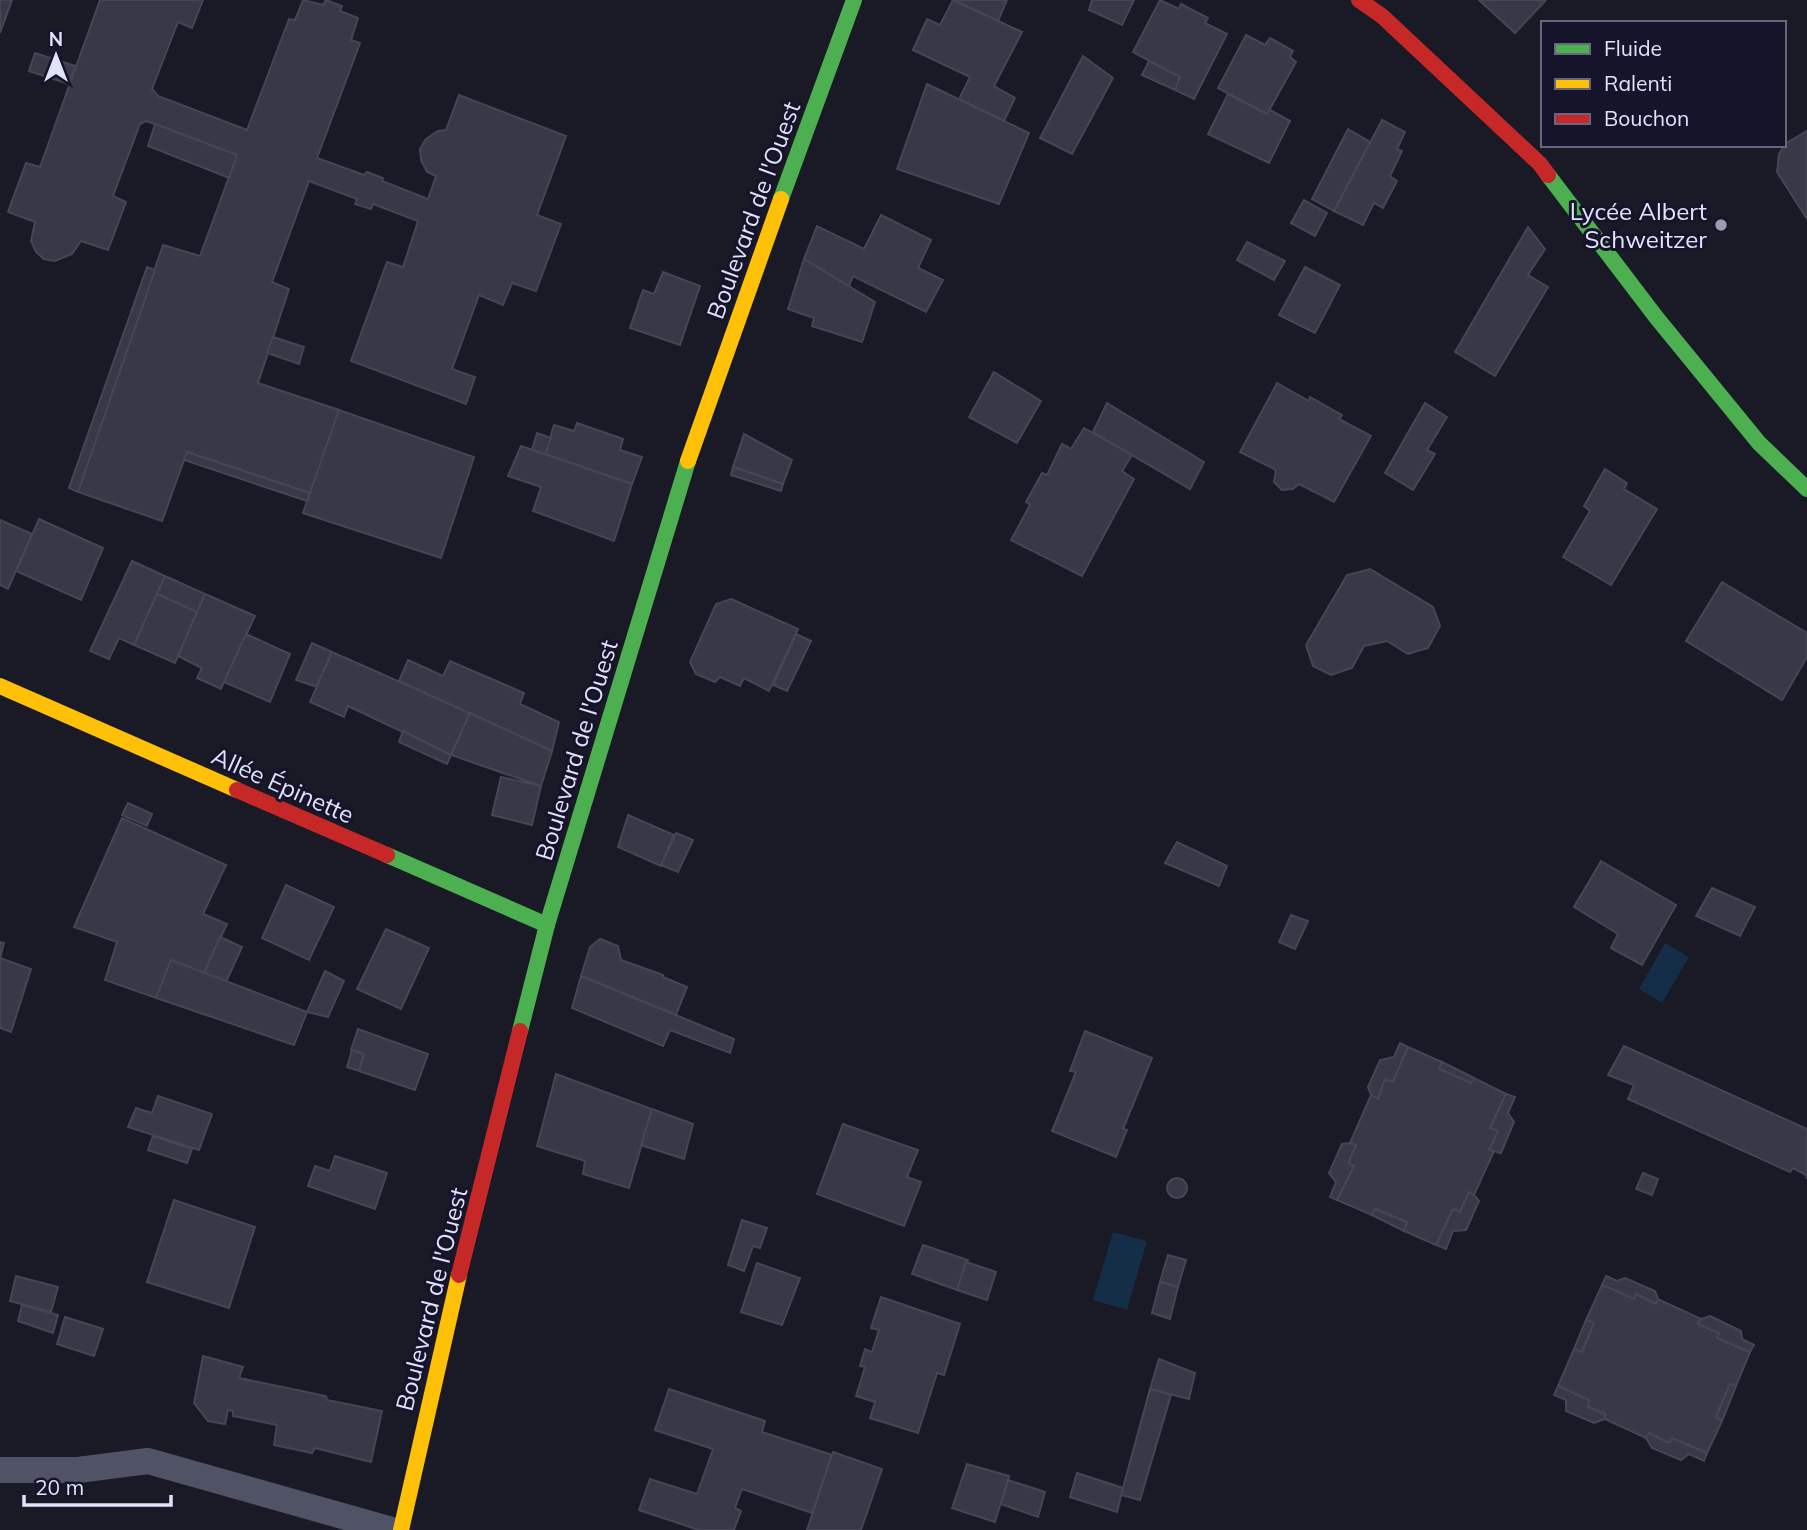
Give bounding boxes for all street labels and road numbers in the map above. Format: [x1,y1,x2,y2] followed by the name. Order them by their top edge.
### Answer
[700,97,806,323] street label: Boulevard de l'Ouest
[528,636,624,864] street label: Boulevard de l'Ouest
[207,740,359,830] street label: Allée Épinette
[389,1184,473,1414] street label: Boulevard de l'Ouest

